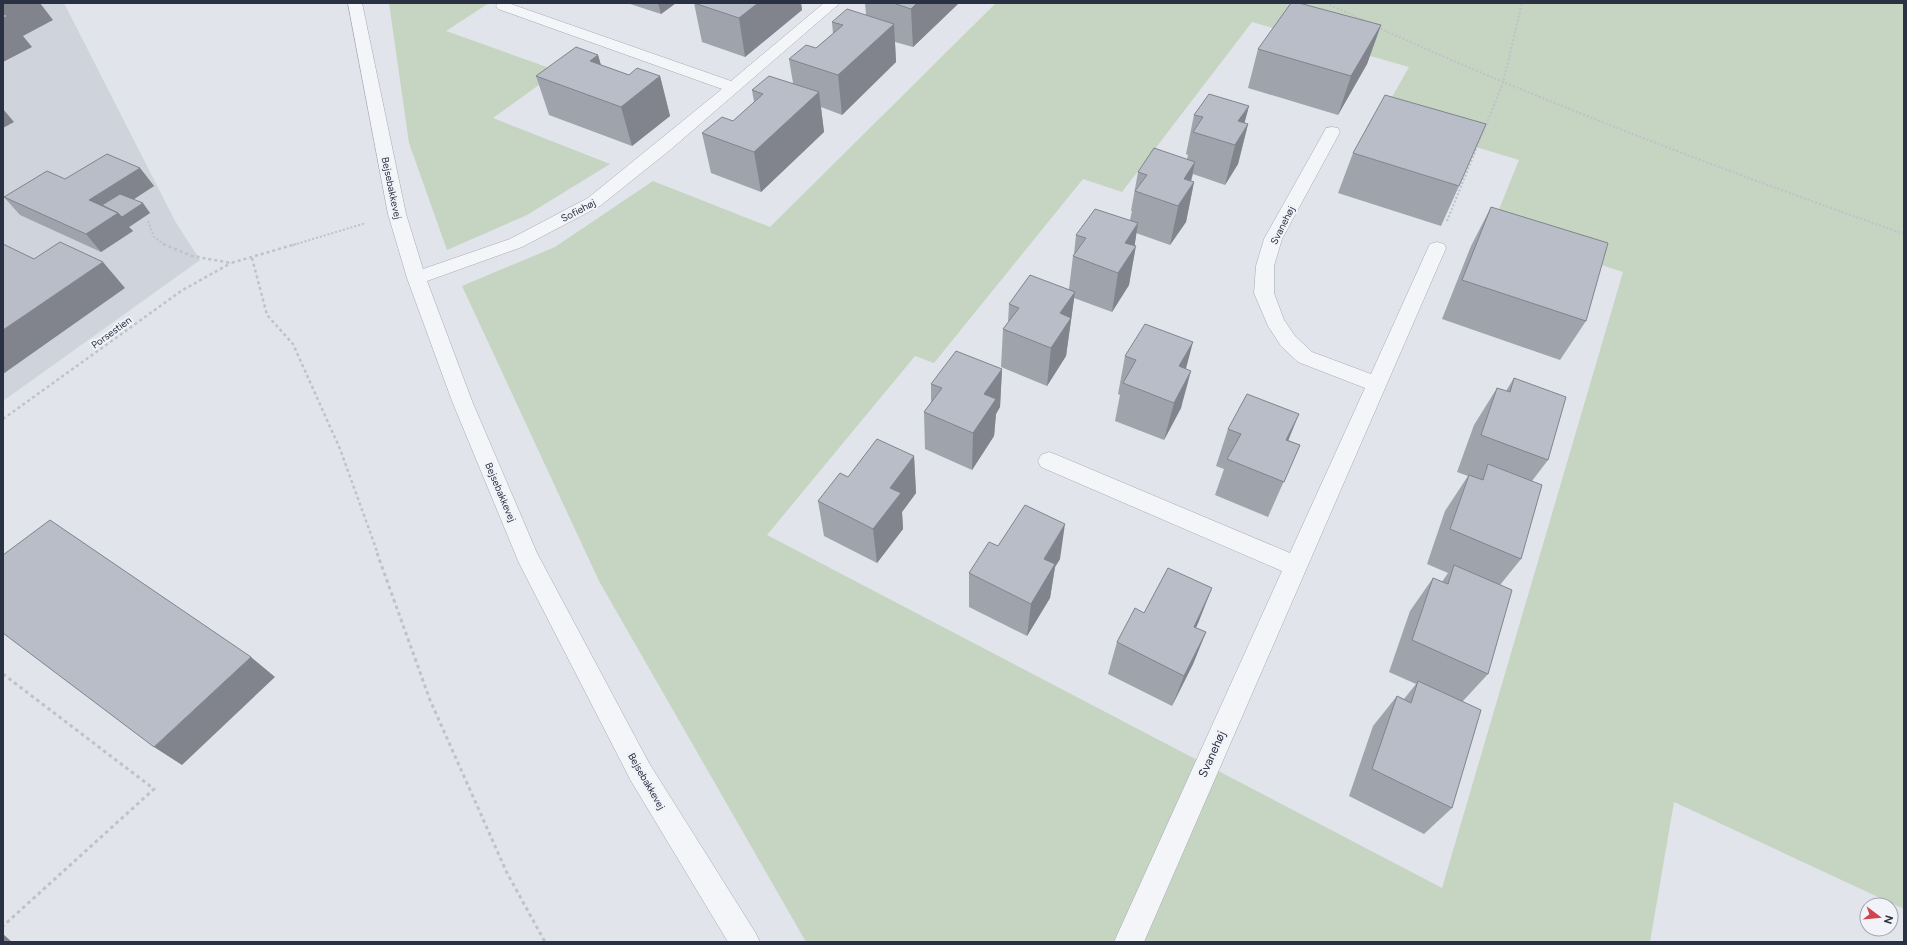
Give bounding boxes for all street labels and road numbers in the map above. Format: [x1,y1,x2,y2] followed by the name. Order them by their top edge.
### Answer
[379,156,405,221] street label: Bejsebakkevej
[559,196,598,225] street label: Sofiehøj
[1267,204,1298,247] street label: Svanehøj
[89,313,134,351] street label: Porsestien
[482,460,519,524] street label: Bejsebakkevej
[1195,728,1229,780] street label: Svanehøj
[625,751,668,812] street label: Bejsebakkevej

